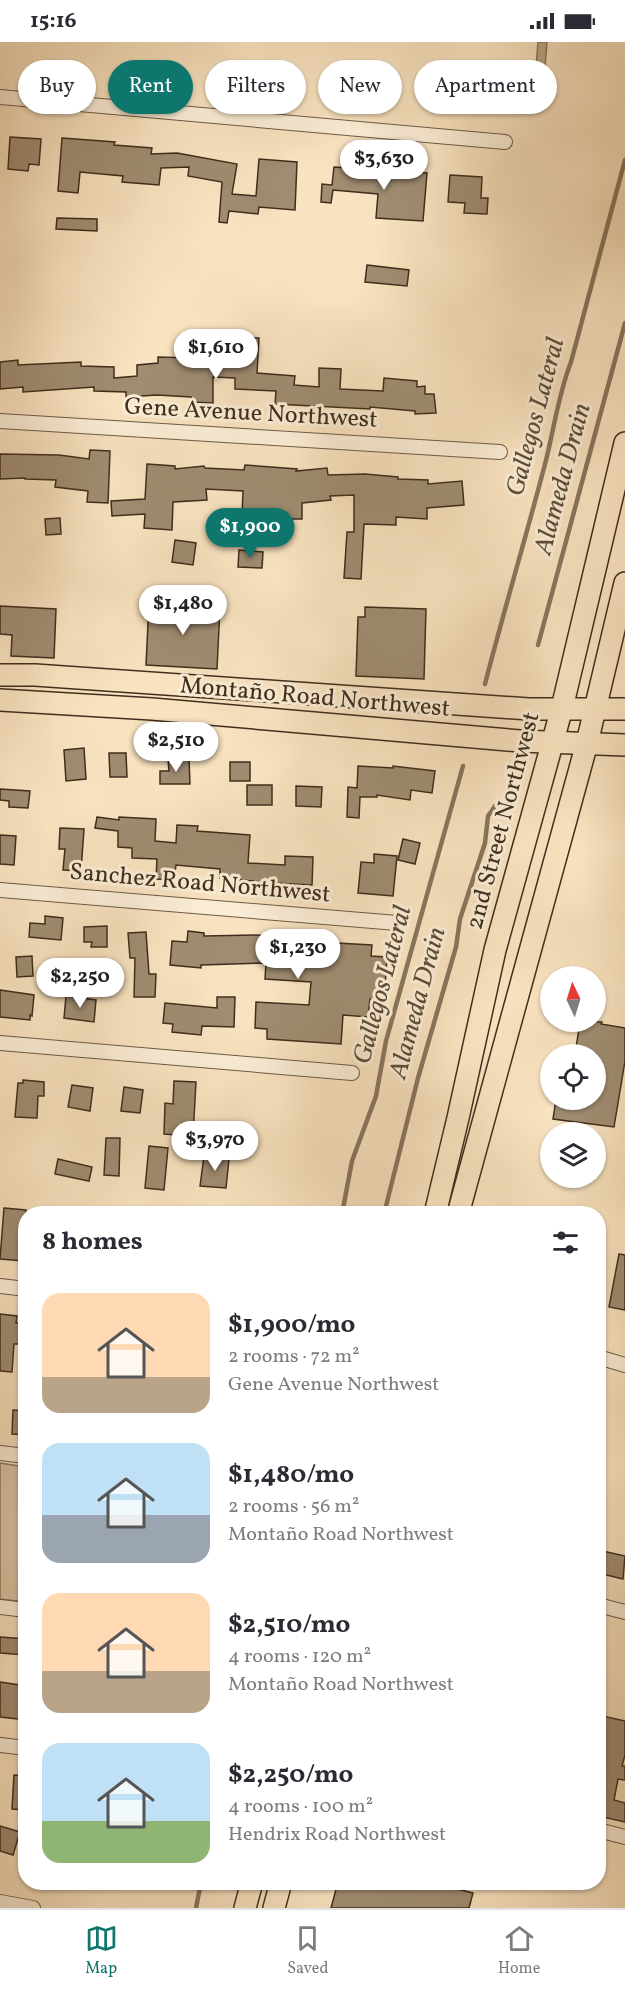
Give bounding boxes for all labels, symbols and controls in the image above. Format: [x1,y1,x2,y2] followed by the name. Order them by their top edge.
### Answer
[30,6,77,37] text: 15:16
[18,60,96,114] chip: Buy
[108,60,193,114] chip: Rent
[205,60,306,114] chip: Filters
[318,60,402,114] chip: New
[414,60,557,114] chip: Apartment
[335,140,433,191] pin: $3,630
[354,145,414,173] text: $3,630
[167,329,265,380] pin: $1,610
[498,333,575,500] water label: Gallegos Lateral
[188,334,244,362] text: $1,610
[124,390,378,438] street label: Gene Avenue Northwest
[525,399,601,560] water label: Alameda Drain
[201,508,299,559] pin: $1,900
[219,513,281,541] text: $1,900
[134,585,232,636] pin: $1,480
[153,590,213,618] text: $1,480
[179,669,451,727] street label: Montaño Road Northwest
[459,708,549,934] street label: 2nd Street Northwest
[127,722,225,773] pin: $2,510
[147,727,205,755] text: $2,510
[68,856,332,912] street label: Sanchez Road Northwest
[345,901,422,1068] water label: Gallegos Lateral
[380,923,456,1084] water label: Alameda Drain
[249,929,347,980] pin: $1,230
[269,934,327,962] text: $1,230
[31,958,129,1009] pin: $2,250
[50,963,110,991] text: $2,250
[540,966,606,1032] north arrow
[540,966,606,1188] map controls
[540,1044,606,1110] button: locate
[166,1121,264,1172] pin: $3,970
[540,1122,606,1188] button: layers
[185,1126,245,1154] text: $3,970
[42,1224,143,1260] text: 8 homes
[549,1226,582,1259] icon: filters
[228,1307,355,1343] text: $1,900/mo
[90,1317,162,1389] icon: home
[228,1343,360,1371] text: 2 rooms · 72 m²
[228,1371,439,1399] text: Gene Avenue Northwest
[228,1457,354,1493] text: $1,480/mo
[90,1467,162,1539] icon: home
[228,1493,359,1521] text: 2 rooms · 56 m²
[228,1521,454,1549] text: Montaño Road Northwest
[228,1607,350,1643] text: $2,510/mo
[90,1617,162,1689] icon: home
[228,1643,371,1671] text: 4 rooms · 120 m²
[228,1671,454,1699] text: Montaño Road Northwest
[228,1757,353,1793] text: $2,250/mo
[90,1767,162,1839] icon: home
[228,1793,373,1821] text: 4 rooms · 100 m²
[228,1821,446,1849] text: Hendrix Road Northwest
[85,1922,118,1980] tab: Map
[287,1922,328,1980] tab: Saved
[498,1922,540,1980] tab: Home

